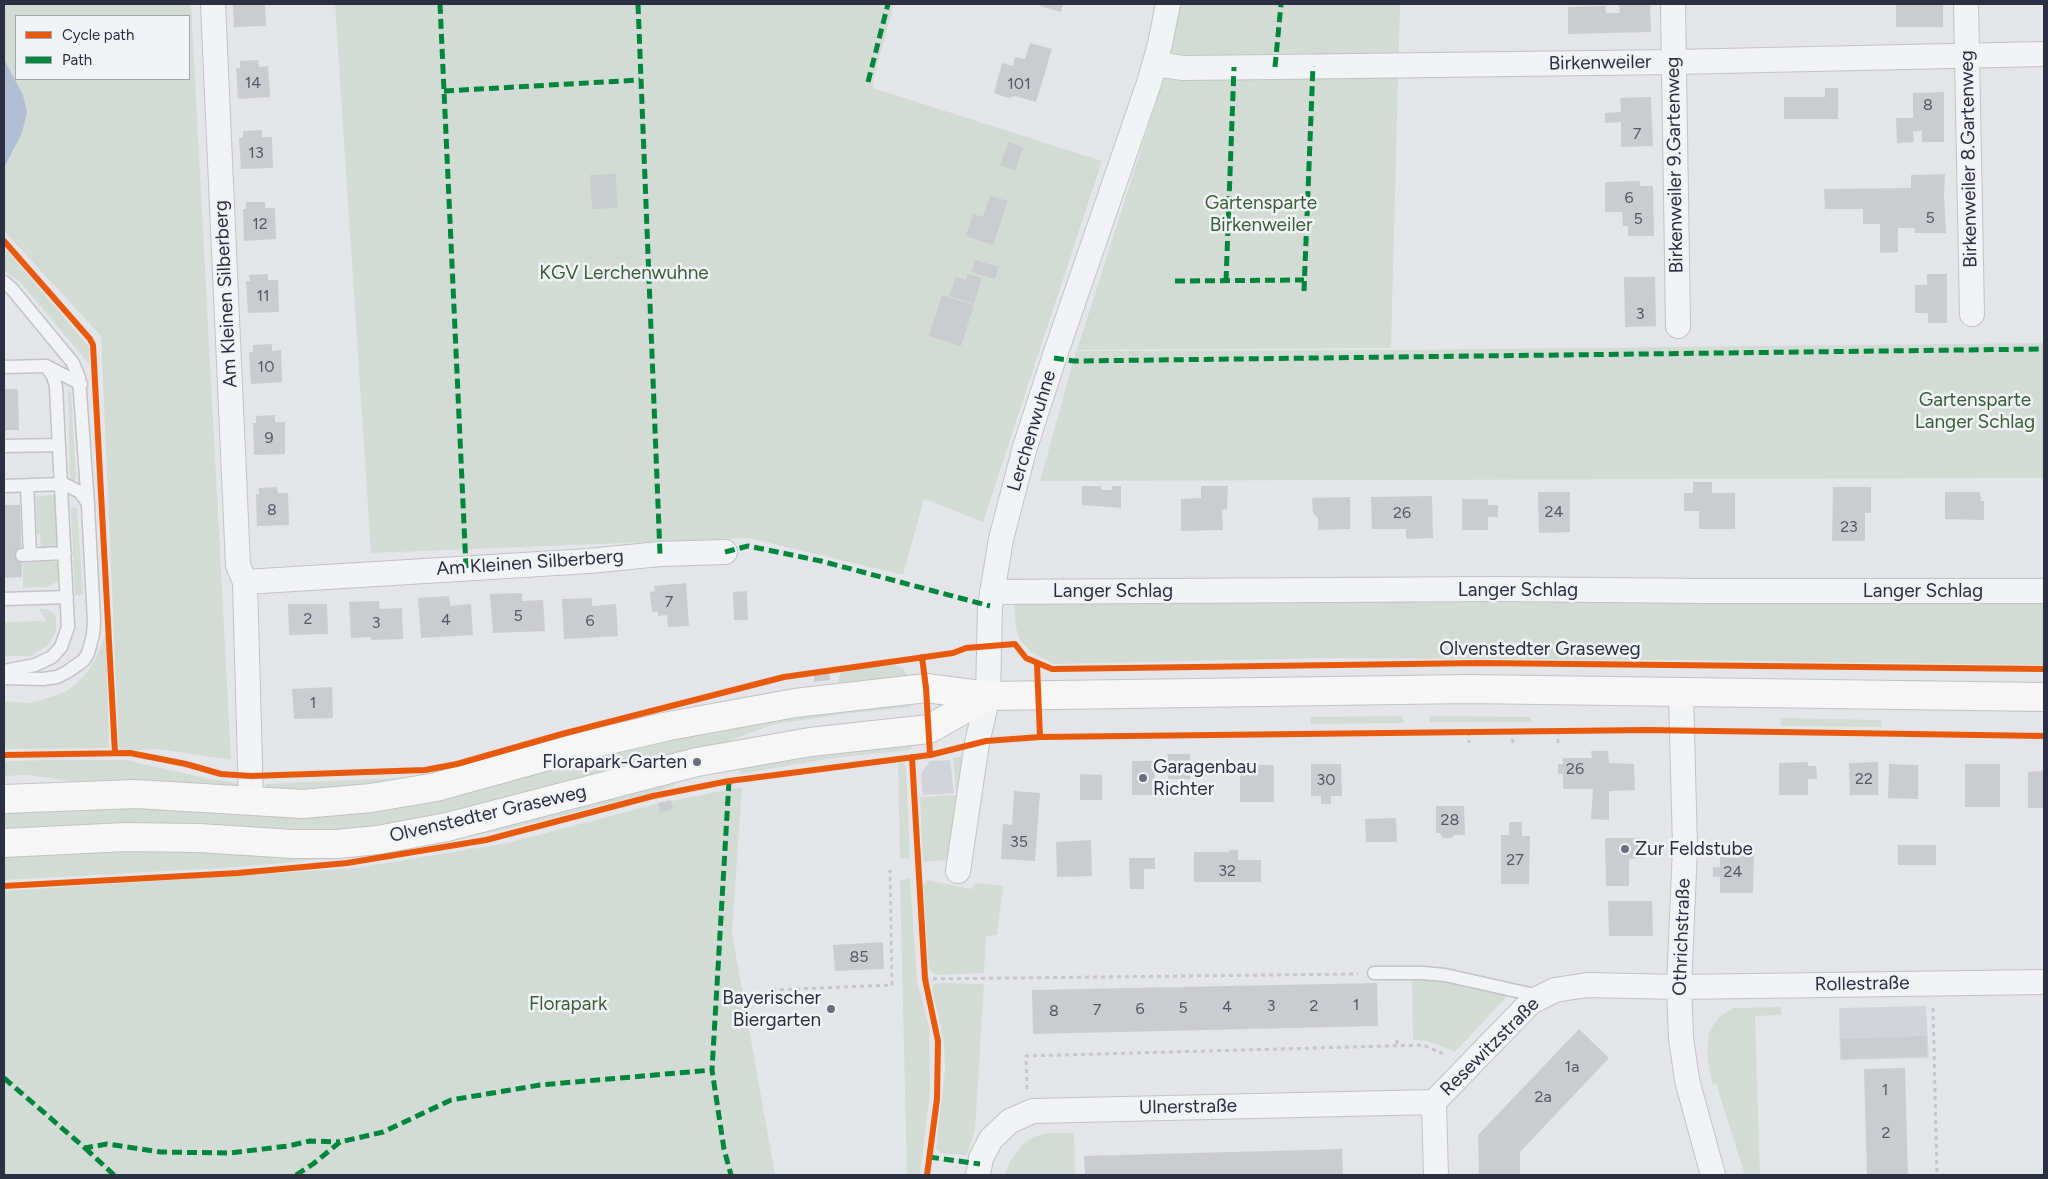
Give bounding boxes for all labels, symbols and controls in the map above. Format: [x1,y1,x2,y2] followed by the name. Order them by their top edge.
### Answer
[15,15,190,80] legend
[62,26,134,44] text: Cycle path
[1956,50,1982,268] street label: Birkenweiler 8.Gartenweg
[62,51,92,69] text: Path
[1548,51,1652,75] street label: Birkenweiler
[1662,56,1688,274] street label: Birkenweiler 9.Gartenweg
[245,73,261,93] house number: 14
[1007,74,1031,94] house number: 101
[1923,95,1933,115] house number: 8
[1633,124,1641,144] house number: 7
[248,143,264,163] house number: 13
[1624,188,1634,208] house number: 6
[1205,192,1317,236] park label: Gartensparte Birkenweiler
[210,200,242,388] street label: Am Kleinen Silberberg
[1925,208,1935,228] house number: 5
[1633,209,1643,229] house number: 5
[252,214,268,234] house number: 12
[539,262,709,284] park label: KGV Lerchenwuhne
[256,286,270,306] house number: 11
[1636,304,1644,324] house number: 3
[258,357,274,377] house number: 10
[1003,368,1061,494] street label: Lerchenwuhne
[1915,389,2035,433] park label: Gartensparte Langer Schlag
[264,428,274,448] house number: 9
[267,500,277,520] house number: 8
[1545,502,1563,522] house number: 24
[1393,503,1411,523] house number: 26
[1840,517,1858,537] house number: 23
[436,545,624,581] street label: Am Kleinen Silberberg
[1458,579,1578,601] street label: Langer Schlag
[1053,580,1173,602] street label: Langer Schlag
[1863,580,1983,602] street label: Langer Schlag
[665,592,673,612] house number: 7
[513,606,523,626] house number: 5
[304,609,312,629] house number: 2
[441,610,451,630] house number: 4
[585,611,595,631] house number: 6
[372,613,380,633] house number: 3
[1439,638,1641,660] street label: Olvenstedter Graseweg
[310,693,316,713] house number: 1
[542,751,687,773] place label: Florapark-Garten
[691,756,703,768] marker: Florapark-Garten
[1153,756,1257,800] place label: Garagenbau Richter
[1566,759,1584,779] house number: 26
[1855,769,1873,789] house number: 22
[1317,770,1335,790] house number: 30
[1137,772,1149,784] marker: Garagenbau Richter
[387,780,589,848] street label: Olvenstedter Graseweg
[1441,810,1459,830] house number: 28
[1010,832,1028,852] house number: 35
[1635,838,1753,860] place label: Zur Feldstube
[1619,843,1631,855] marker: Zur Feldstube
[1506,850,1524,870] house number: 27
[1218,861,1236,881] house number: 32
[1724,862,1742,882] house number: 24
[1669,878,1695,996] street label: Othrichstraße
[849,947,869,967] house number: 85
[1814,972,1910,996] street label: Rollestraße
[722,987,821,1031] place label: Bayerischer Biergarten
[529,993,607,1015] park label: Florapark
[1436,993,1544,1101] street label: Resewitzstraße
[1353,995,1359,1015] house number: 1
[1267,996,1275,1016] house number: 3
[1310,996,1318,1016] house number: 2
[1222,997,1232,1017] house number: 4
[1178,998,1188,1018] house number: 5
[1135,999,1145,1019] house number: 6
[1093,1000,1101,1020] house number: 7
[1049,1001,1059,1021] house number: 8
[825,1003,837,1015] marker: Bayerischer Biergarten
[1565,1057,1579,1077] house number: 1a
[1882,1080,1888,1100] house number: 1
[1534,1087,1552,1107] house number: 2a
[1139,1095,1237,1119] street label: Ulnerstraße
[1882,1123,1890,1143] house number: 2

